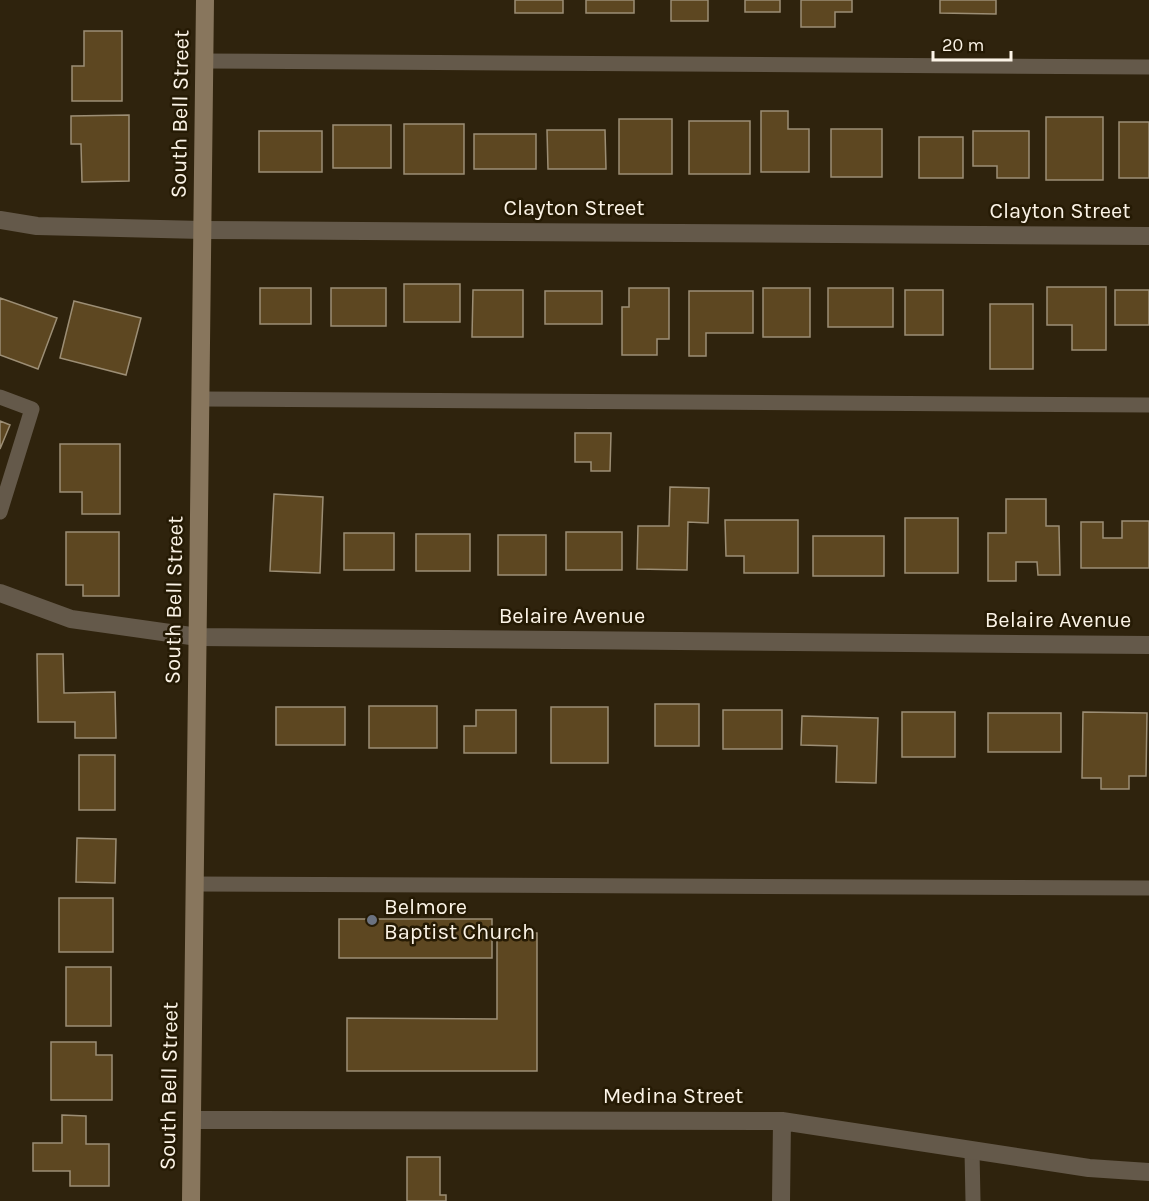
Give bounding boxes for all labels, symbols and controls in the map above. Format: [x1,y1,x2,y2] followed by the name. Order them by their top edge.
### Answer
[933,24,1011,62] scale bar
[166,30,194,198] street label: South Bell Street
[942,34,984,56] text: 20 m
[503,195,645,221] street label: Clayton Street
[989,198,1131,224] street label: Clayton Street
[160,516,188,684] street label: South Bell Street
[499,603,645,629] street label: Belaire Avenue
[985,607,1131,633] street label: Belaire Avenue
[384,894,535,945] place label: Belmore Baptist Church
[365,913,379,927] marker: Belmore Baptist Church
[155,1002,183,1170] street label: South Bell Street
[603,1083,743,1109] street label: Medina Street

